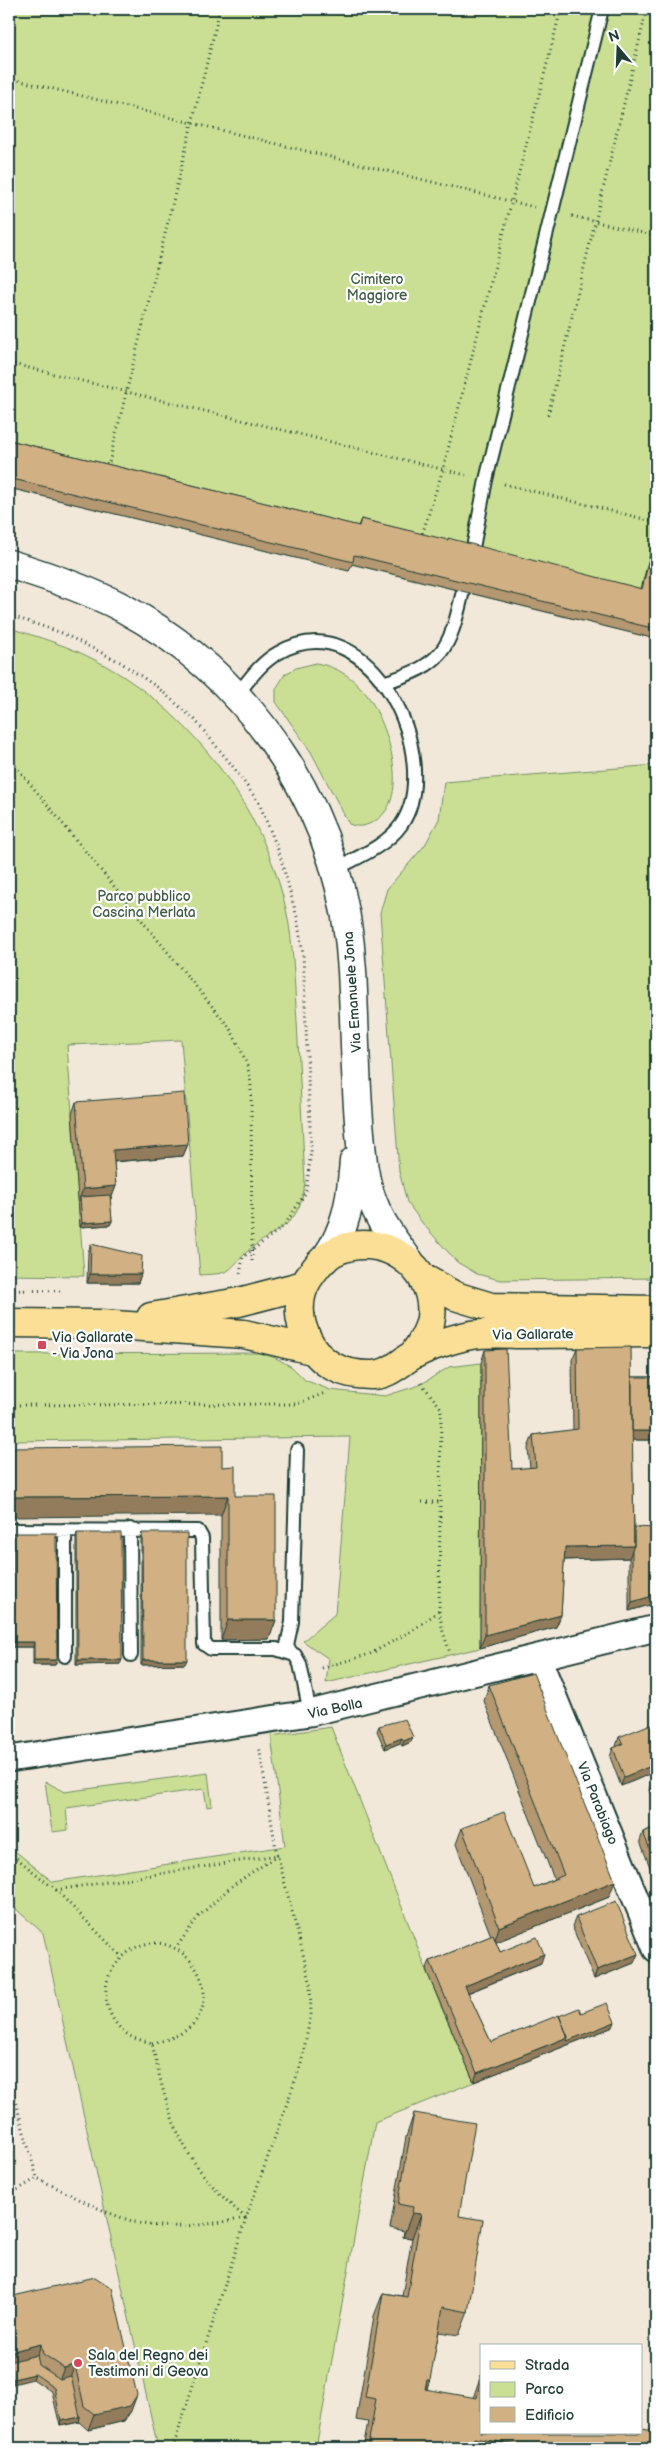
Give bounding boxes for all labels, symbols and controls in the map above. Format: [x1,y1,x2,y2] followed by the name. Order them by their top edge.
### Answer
[592,22,642,72] north arrow
[606,26,622,46] text: N
[347,271,407,304] park label: Cimitero Maggiore
[92,888,196,921] park label: Parco pubblico Cascina Merlata
[340,931,365,1053] street label: Via Emanuele Jona
[492,1325,574,1344] street label: Via Gallarate
[52,1329,133,1362] place label: Via Gallarate - Via Jona
[36,1339,48,1351] marker: Via Gallarate - Via Jona
[306,1694,364,1723] street label: Via Bolla
[573,1759,622,1847] street label: Via Parabiago
[480,2344,642,2434] legend
[88,2347,209,2380] place label: Sala del Regno dei Testimoni di Geova
[525,2356,569,2375] text: Strada
[72,2357,84,2369] marker: Sala del Regno dei Testimoni di Geova
[525,2380,564,2399] text: Parco
[525,2406,574,2425] text: Edificio

